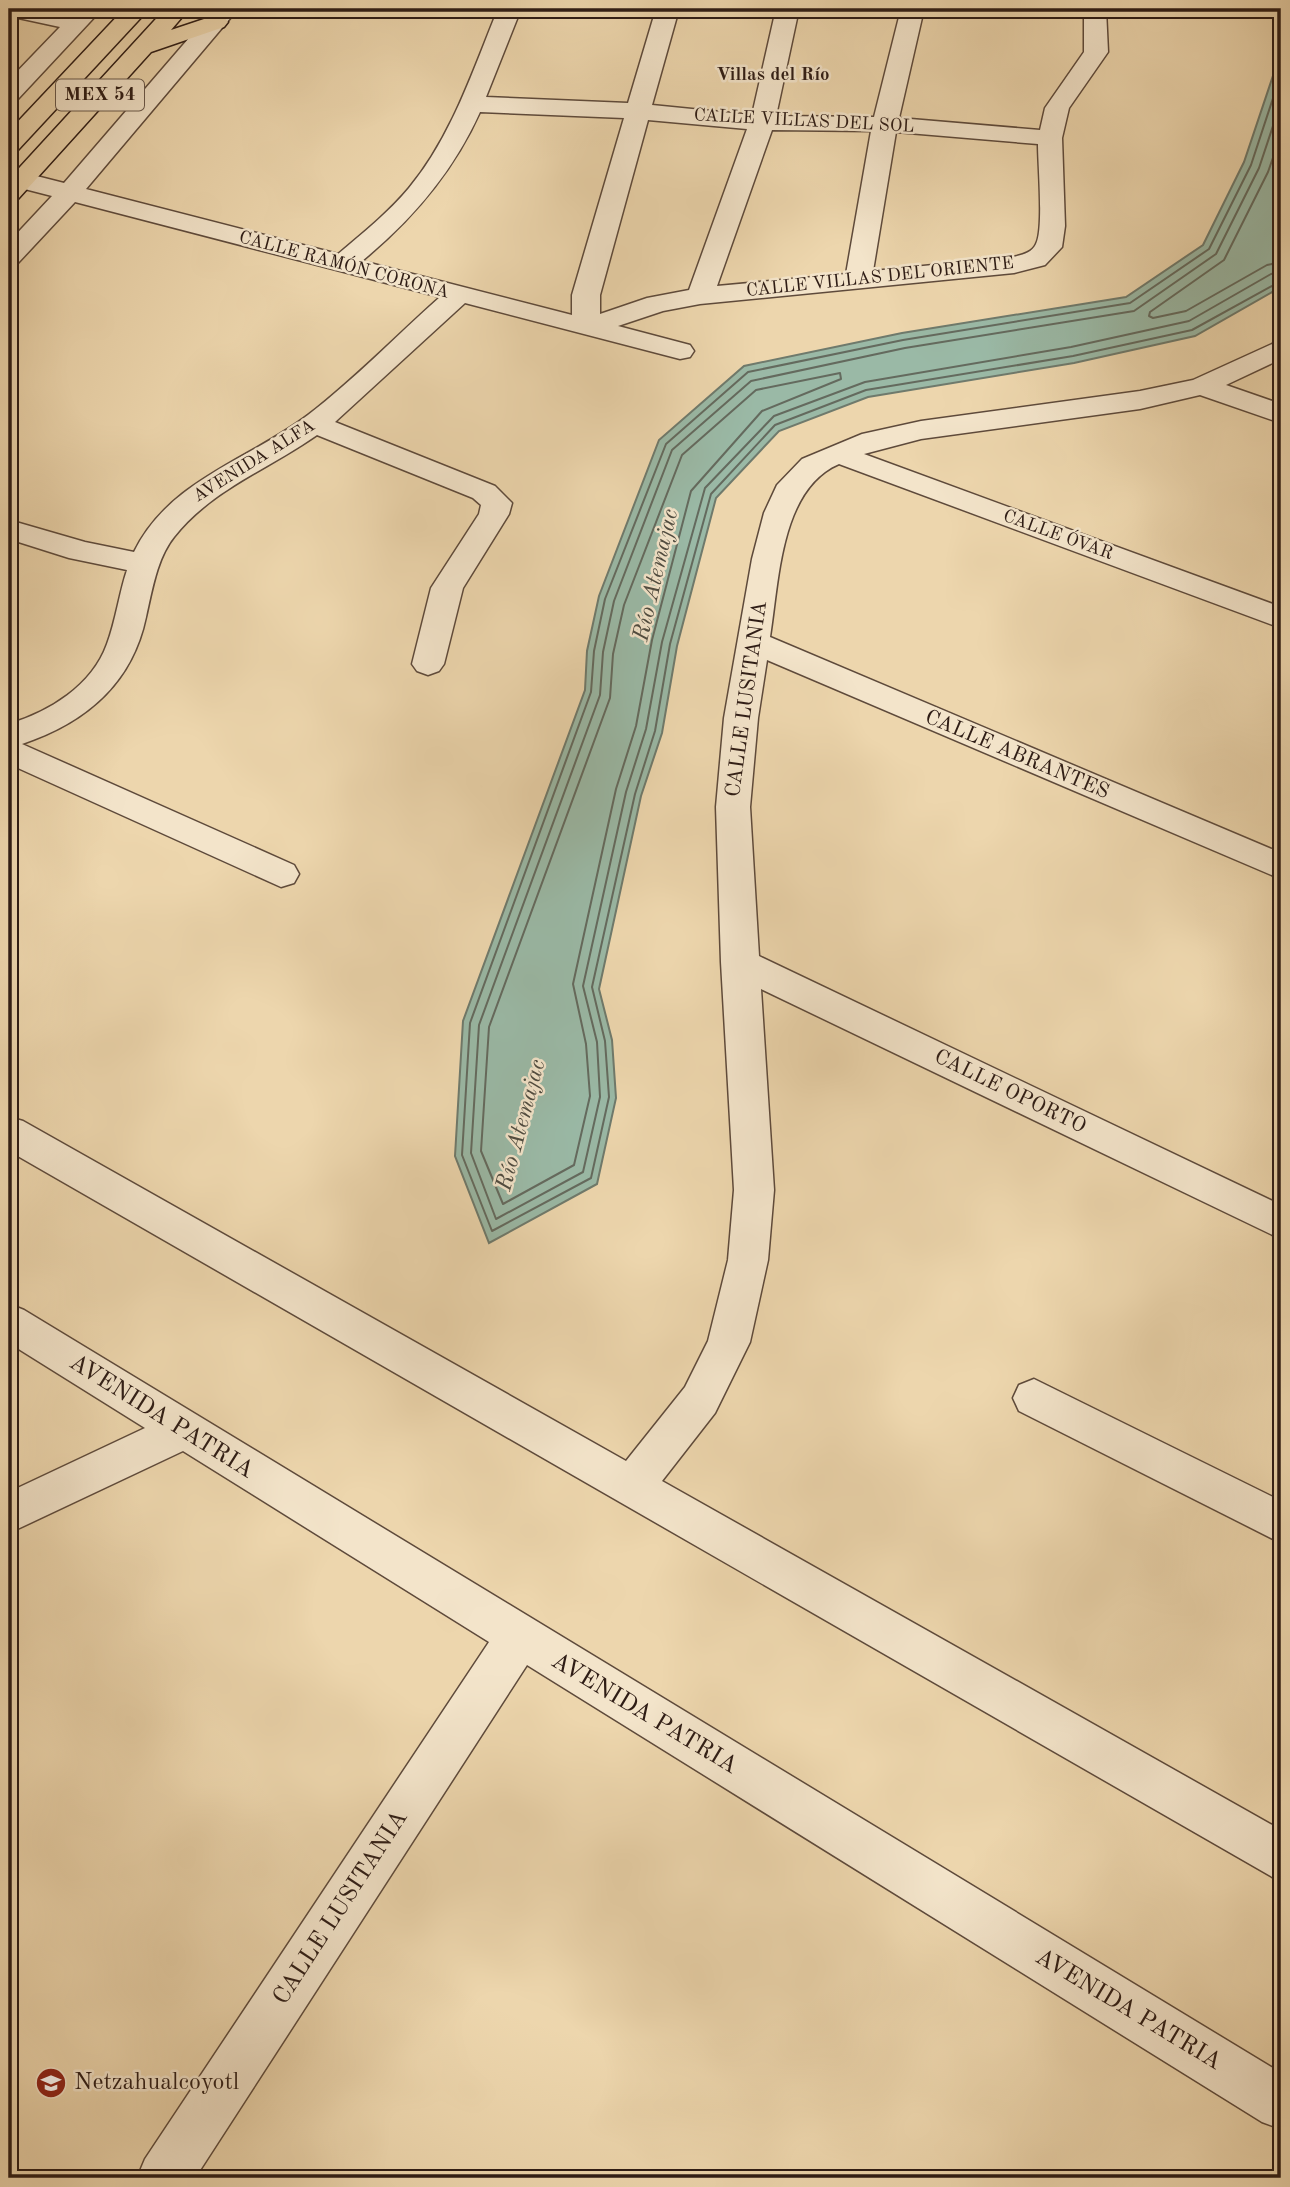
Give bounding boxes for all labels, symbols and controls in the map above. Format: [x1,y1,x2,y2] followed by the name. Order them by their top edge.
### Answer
[716,66,830,85] district label: Villas del Río
[56,80,144,110] road number: MEX 54
[693,106,915,136] street label: CALLE VILLAS DEL SOL
[237,223,453,302] street label: CALLE RAMÓN CORONA
[745,254,1015,300] street label: CALLE VILLAS DEL ORIENTE
[190,416,318,506] street label: AVENIDA ALFA
[1001,502,1117,563] street label: CALLE ÓVAR
[629,506,683,645] water label: Río Atemajac
[723,600,771,798] street label: CALLE LUSITANIA
[922,707,1112,803] street label: CALLE ABRANTES
[931,1046,1089,1138] street label: CALLE OPORTO
[492,1057,551,1195] water label: Río Atemajac
[64,1350,258,1484] street label: AVENIDA PATRIA
[547,1649,741,1779] street label: AVENIDA PATRIA
[269,1807,413,2009] street label: CALLE LUSITANIA
[1031,1945,1225,2075] street label: AVENIDA PATRIA
[34,2066,68,2100] school or university icon: Netzahualcoyotl
[74,2071,239,2095] place label: Netzahualcoyotl

